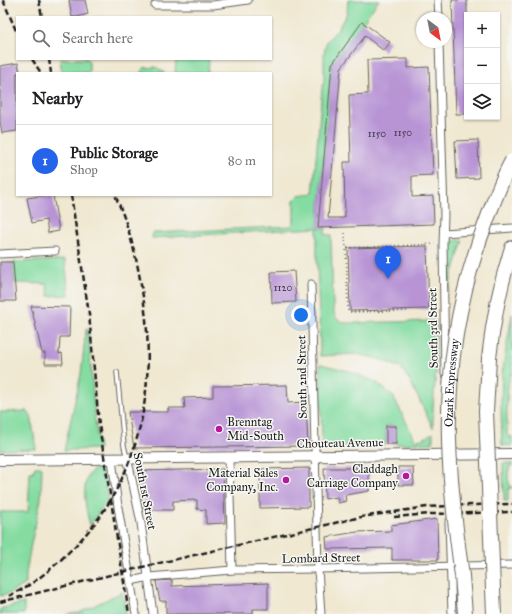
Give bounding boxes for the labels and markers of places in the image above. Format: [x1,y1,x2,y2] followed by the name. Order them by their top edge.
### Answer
[375,246,401,279] pin: 1
[227,415,284,443] place label: Brenntag Mid-South
[214,424,224,434] marker: Brenntag Mid-South
[307,462,398,491] place label: Claddagh Carriage Company
[206,466,278,494] place label: Material Sales Company, Inc.
[401,471,411,481] marker: Claddagh Carriage Company
[281,475,291,485] marker: Material Sales Company, Inc.

